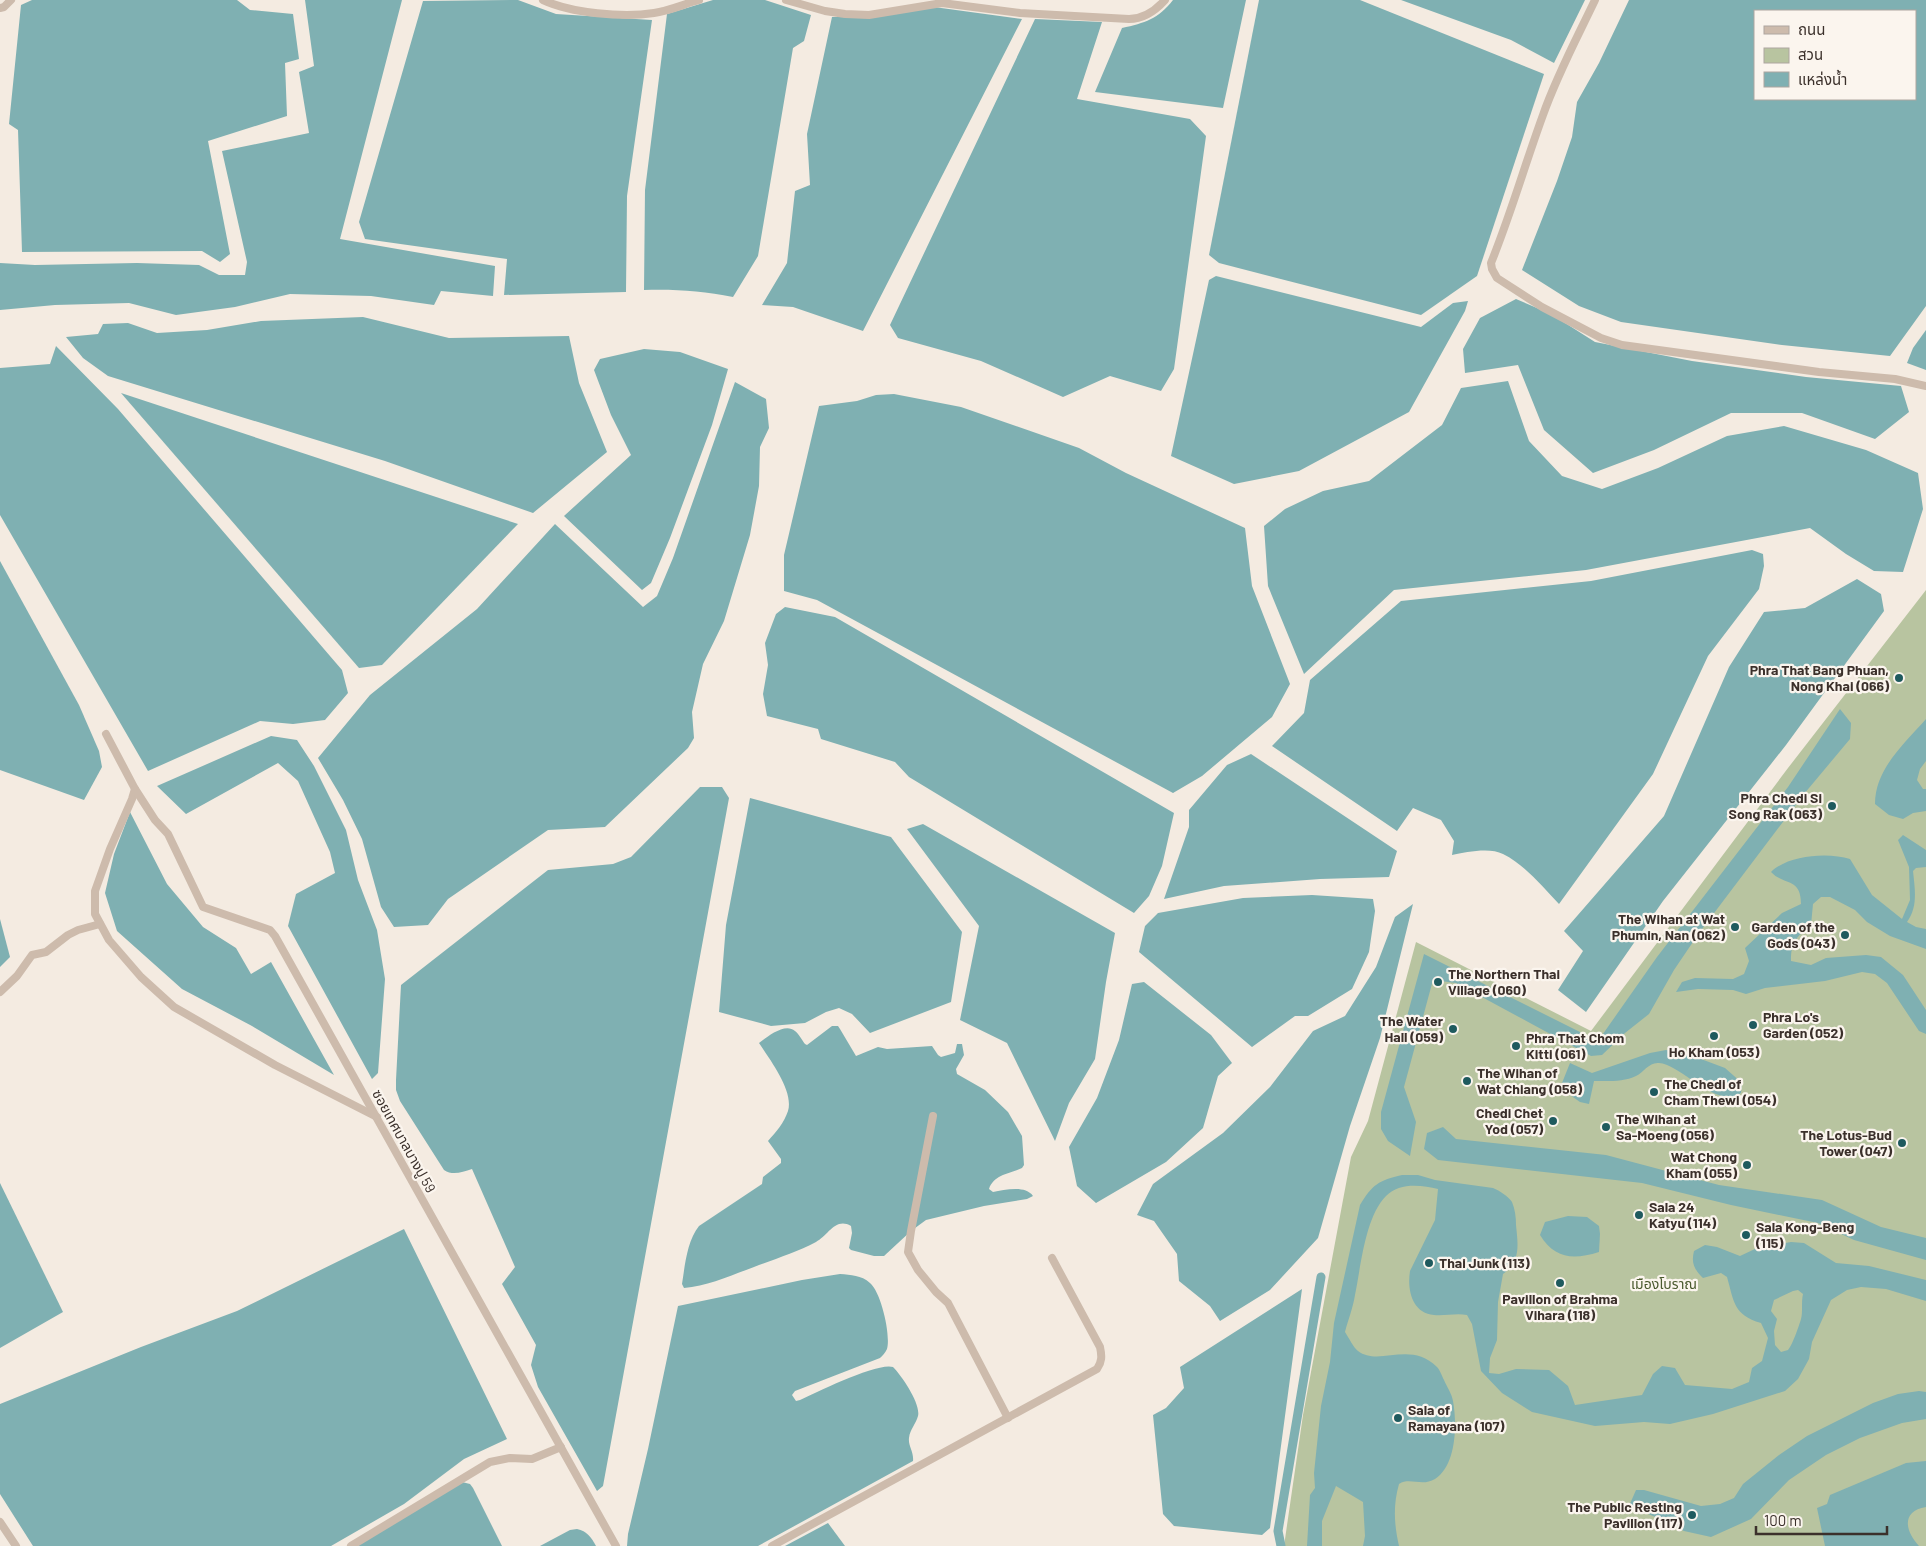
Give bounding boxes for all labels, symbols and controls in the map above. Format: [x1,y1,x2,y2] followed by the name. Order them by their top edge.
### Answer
[1754,10,1916,100] legend
[1798,20,1825,38] text: ถนน
[1798,45,1823,63] text: สวน
[1798,69,1847,88] text: แหล่งน้ำ
[1750,661,1889,694] place label: Phra That Bang Phuan, Nong Khai (066)
[1893,672,1905,684] marker: Phra That Bang Phuan, Nong Khai (066)
[1729,789,1822,822] place label: Phra Chedi Si Song Rak (063)
[1826,800,1838,812] marker: Phra Chedi Si Song Rak (063)
[1612,910,1725,943] place label: The Wihan at Wat Phumin, Nan (062)
[1751,918,1835,951] place label: Garden of the Gods (043)
[1729,921,1741,933] marker: The Wihan at Wat Phumin, Nan (062)
[1839,929,1851,941] marker: Garden of the Gods (043)
[1448,965,1560,998] place label: The Northern Thai Village (060)
[1432,976,1444,988] marker: The Northern Thai Village (060)
[1763,1008,1843,1041] place label: Phra Lo's Garden (052)
[1380,1012,1444,1045] place label: The Water Hall (059)
[1747,1019,1759,1031] marker: Phra Lo's Garden (052)
[1447,1023,1459,1035] marker: The Water Hall (059)
[1526,1029,1625,1062] place label: Phra That Chom Kitti (061)
[1708,1030,1720,1042] marker: Ho Kham (053)
[1510,1040,1522,1052] marker: Phra That Chom Kitti (061)
[1669,1043,1759,1060] place label: Ho Kham (053)
[1477,1064,1582,1097] place label: The Wihan of Wat Chiang (058)
[1461,1075,1473,1087] marker: The Wihan of Wat Chiang (058)
[1664,1075,1776,1108] place label: The Chedi of Cham Thewi (054)
[368,1086,440,1196] street label: ซอยเทศบาลบางปู 59
[1648,1086,1660,1098] marker: The Chedi of Cham Thewi (054)
[1476,1104,1543,1137] place label: Chedi Chet Yod (057)
[1616,1110,1714,1143] place label: The Wihan at Sa-Moeng (056)
[1547,1115,1559,1127] marker: Chedi Chet Yod (057)
[1600,1121,1612,1133] marker: The Wihan at Sa-Moeng (056)
[1800,1126,1892,1159] place label: The Lotus-Bud Tower (047)
[1896,1137,1908,1149] marker: The Lotus-Bud Tower (047)
[1666,1148,1737,1181] place label: Wat Chong Kham (055)
[1741,1159,1753,1171] marker: Wat Chong Kham (055)
[1649,1198,1716,1231] place label: Sala 24 Katyu (114)
[1633,1209,1645,1221] marker: Sala 24 Katyu (114)
[1755,1218,1854,1251] place label: Sala Kong-Beng (115)
[1740,1229,1752,1241] marker: Sala Kong-Beng (115)
[1439,1254,1530,1271] place label: Thai Junk (113)
[1423,1257,1435,1269] marker: Thai Junk (113)
[1631,1275,1697,1292] park label: เมืองโบราณ
[1554,1277,1566,1289] marker: Pavillon of Brahma Vihara (118)
[1502,1290,1618,1323] place label: Pavillon of Brahma Vihara (118)
[1408,1401,1505,1434] place label: Sala of Ramayana (107)
[1392,1412,1404,1424] marker: Sala of Ramayana (107)
[1567,1498,1682,1531] place label: The Public Resting Pavillon (117)
[1756,1504,1887,1536] scale bar
[1686,1509,1698,1521] marker: The Public Resting Pavillon (117)
[1764,1511,1802,1529] text: 100 m

